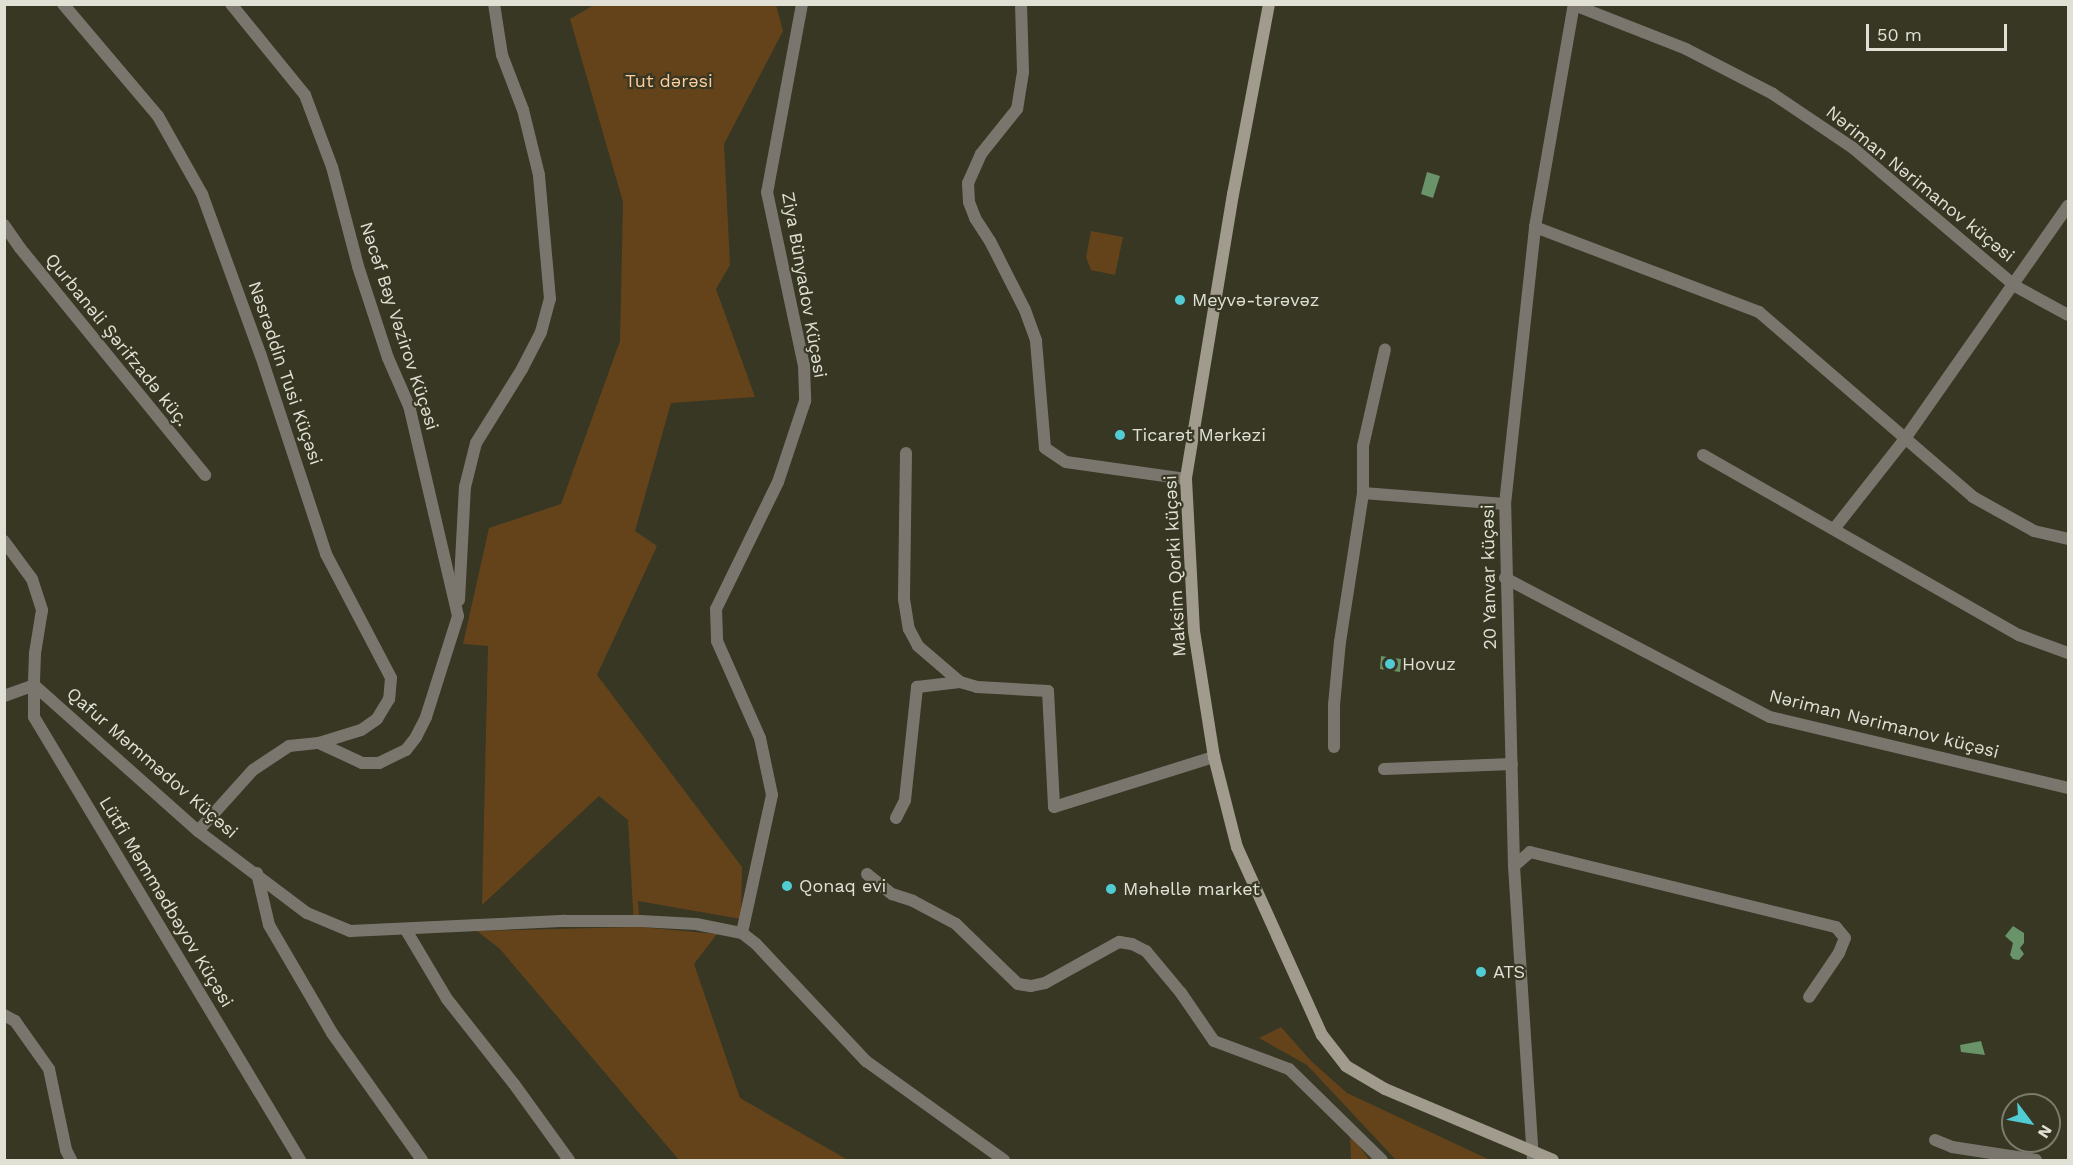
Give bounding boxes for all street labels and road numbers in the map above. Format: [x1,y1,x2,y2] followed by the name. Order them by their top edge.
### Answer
[1821,101,2019,267] street label: Nəriman Nərimanov küçəsi
[777,190,831,380] street label: Ziya Bünyadov Küçəsi
[355,218,443,434] street label: Nəcəf Bəy Vəzirov Küçəsi
[41,249,193,431] street label: Qurbanəli Şərifzadə küç.
[243,278,327,468] street label: Nəsrəddin Tusi Küçəsi
[1159,475,1191,657] street label: Maksim Qorki küçəsi
[1477,504,1501,650] street label: 20 Yanvar küçəsi
[62,683,242,843] street label: Qafur Məmmədov Küçəsi
[1767,685,2001,763] street label: Nəriman Nərimanov küçəsi
[94,793,238,1011] street label: Lütfi Məmmədbəyov Küçəsi

